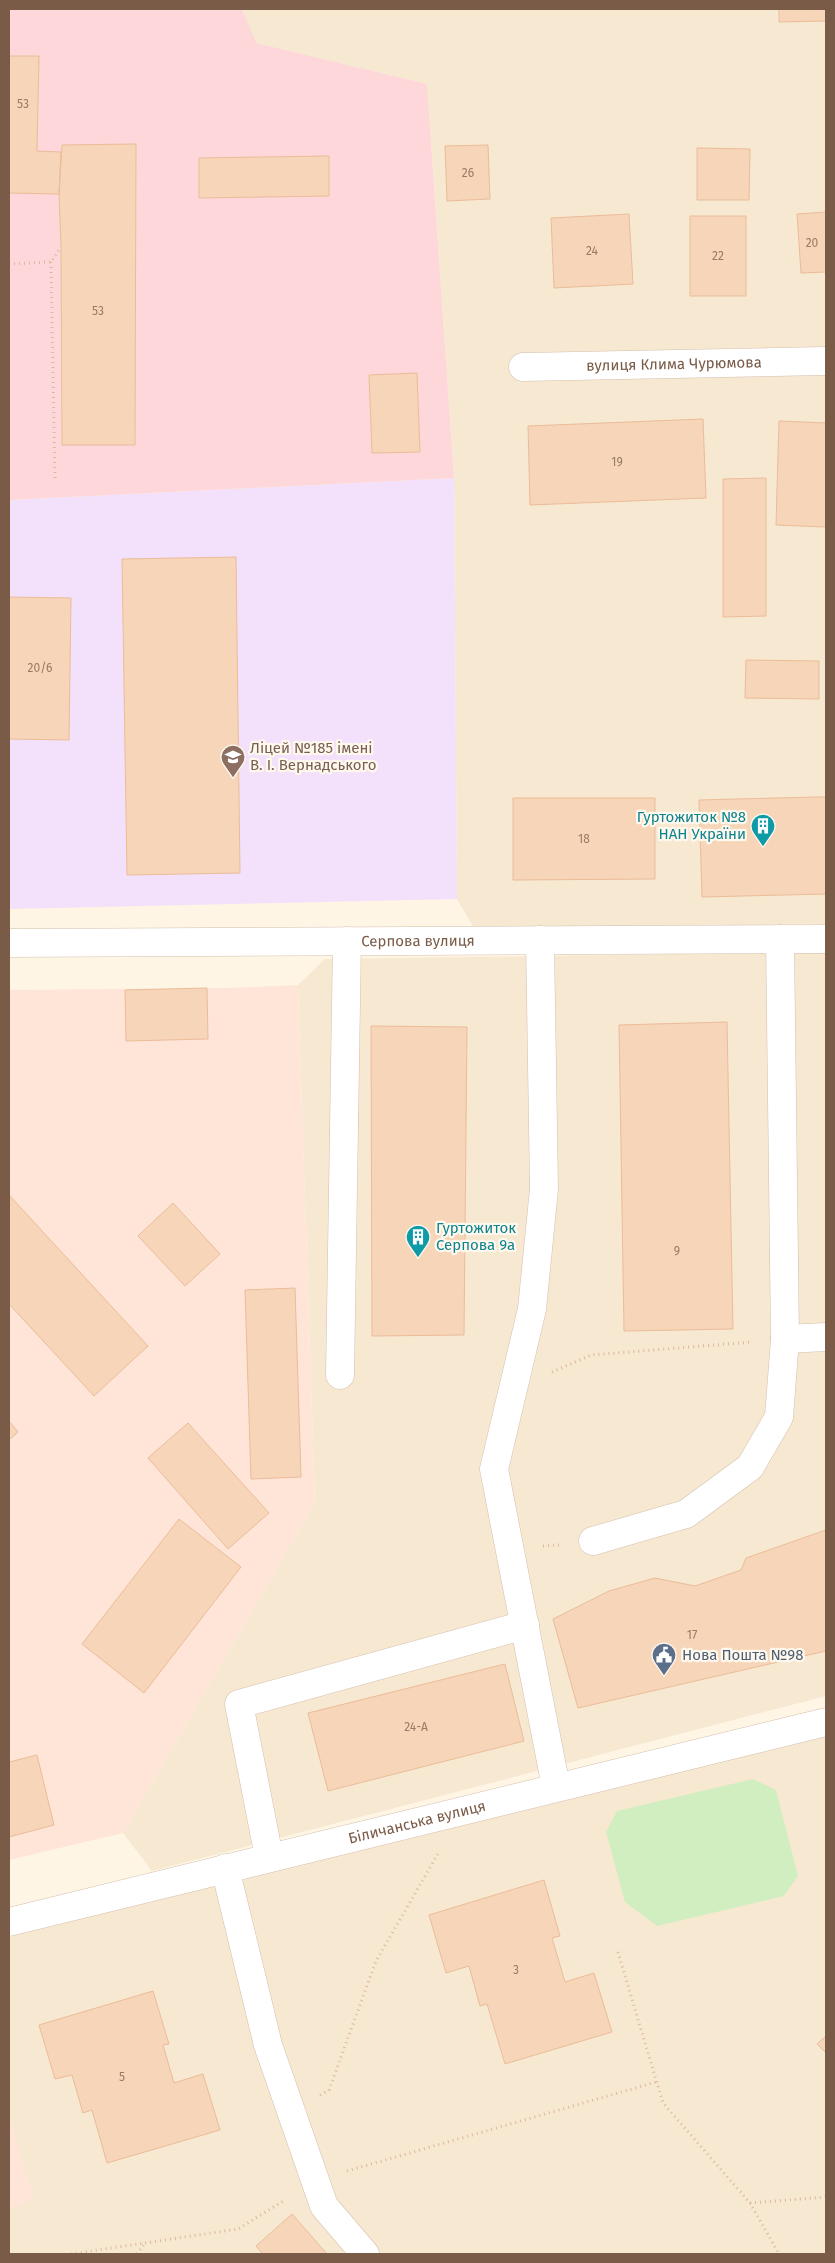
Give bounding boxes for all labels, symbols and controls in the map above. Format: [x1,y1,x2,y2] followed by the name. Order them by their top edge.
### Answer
[17,97,29,111] house number: 53
[462,166,474,180] house number: 26
[806,236,819,250] house number: 20
[586,244,599,258] house number: 24
[712,249,724,263] house number: 22
[92,304,104,318] house number: 53
[586,353,762,375] street label: вулиця Клима Чурюмова
[611,455,623,469] house number: 19
[28,661,52,675] house number: 20/6
[250,739,376,774] place label: Ліцей №185 імені В. І. Вернадського
[220,744,246,778] school or university icon: Ліцей №185 імені В. І. Вернадського
[637,808,746,843] place label: Гуртожиток №8 НАН України
[750,813,776,847] building icon: Гуртожиток №8 НАН України
[578,832,590,846] house number: 18
[361,932,475,950] street label: Серпова вулиця
[436,1219,516,1254] place label: Гуртожиток Серпова 9а
[405,1224,431,1258] building icon: Гуртожиток Серпова 9а
[674,1244,680,1258] house number: 9
[687,1628,697,1642] house number: 17
[651,1642,677,1676] public building icon: Нова Пошта №98
[682,1646,804,1664] place label: Нова Пошта №98
[404,1720,428,1734] house number: 24-А
[346,1797,487,1848] street label: Біличанська вулиця
[513,1963,519,1977] house number: 3
[119,2070,125,2084] house number: 5

